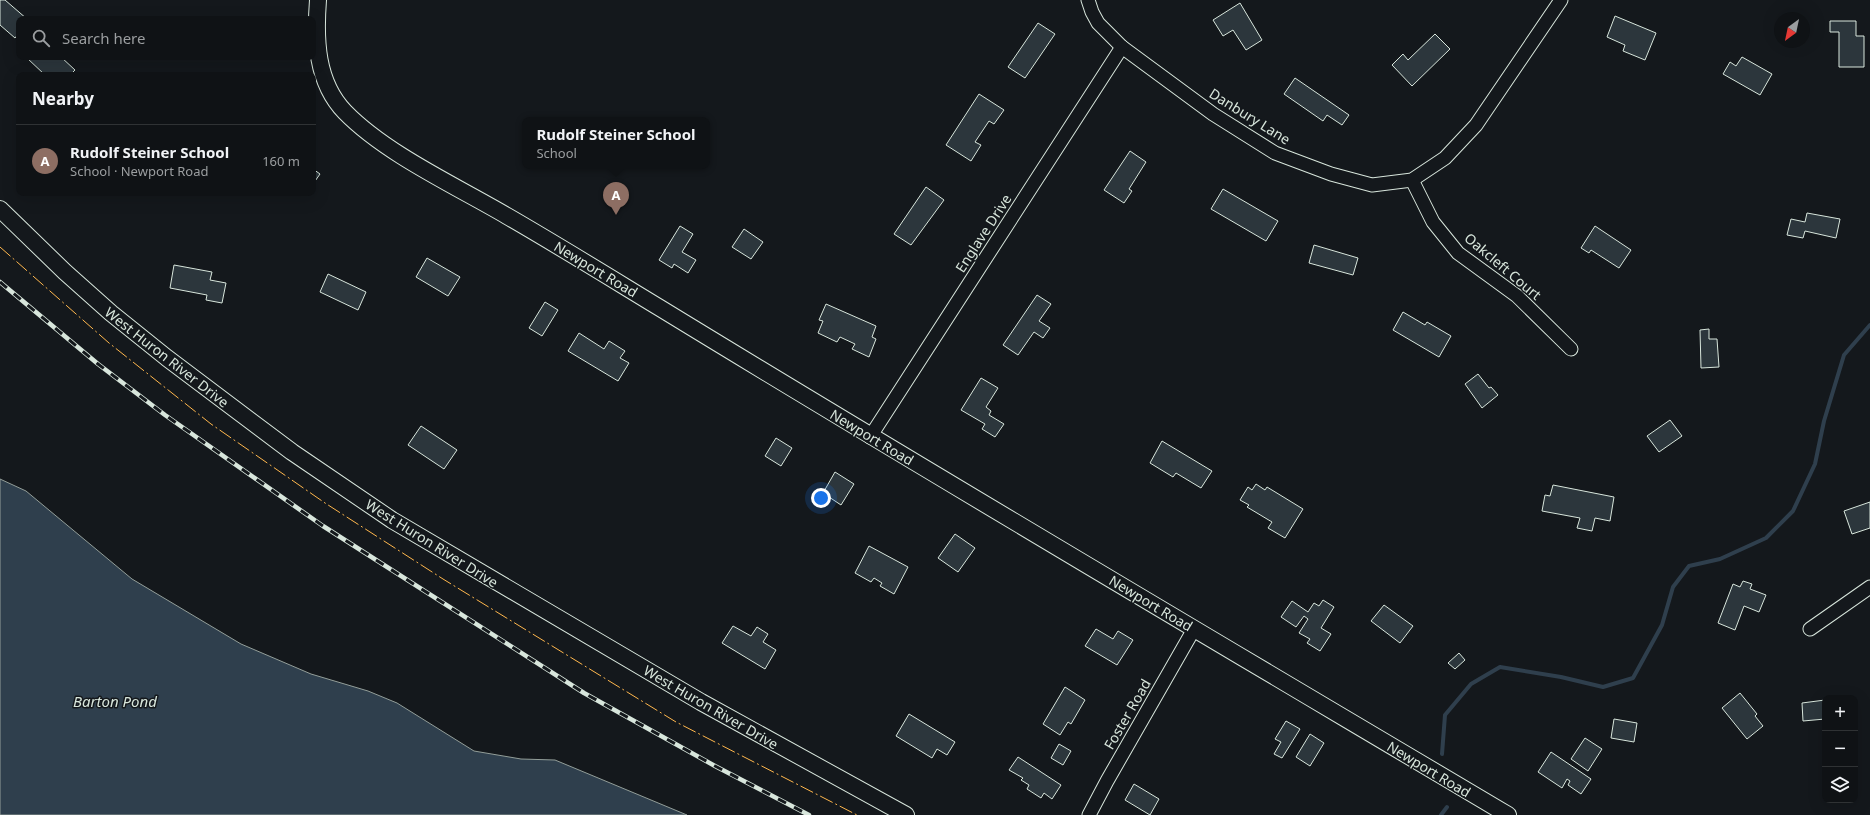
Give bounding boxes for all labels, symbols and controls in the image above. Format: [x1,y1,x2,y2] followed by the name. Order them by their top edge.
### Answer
[1774,12,1810,48] north arrow
[16,16,316,60] search box
[30,27,52,49] icon: search
[62,28,145,48] text: Search here
[1206,83,1294,149] street label: Danbury Lane
[32,87,94,110] text: Nearby
[522,117,710,169] popup
[536,124,696,144] text: Rudolf Steiner School
[70,142,229,162] text: Rudolf Steiner School
[536,144,577,162] text: School
[41,152,50,170] text: A
[262,152,300,170] text: 160 m
[70,162,208,180] text: School · Newport Road
[603,182,629,215] pin: A
[951,190,1015,276] street label: Englave Drive
[1461,228,1545,304] street label: Oakcleft Court
[551,237,641,301] street label: Newport Road
[101,303,233,412] street label: West Huron River Drive
[827,405,917,469] street label: Newport Road
[811,488,831,508] your location
[362,494,502,592] street label: West Huron River Drive
[1106,571,1196,635] street label: Newport Road
[640,661,782,753] street label: West Huron River Drive
[1099,675,1155,753] street label: Foster Road
[73,691,157,711] water label: Barton Pond
[1822,695,1858,803] map controls
[1822,695,1858,731] button: +
[1822,731,1858,767] button: −
[1384,737,1474,801] street label: Newport Road
[1822,767,1858,803] button: layers

